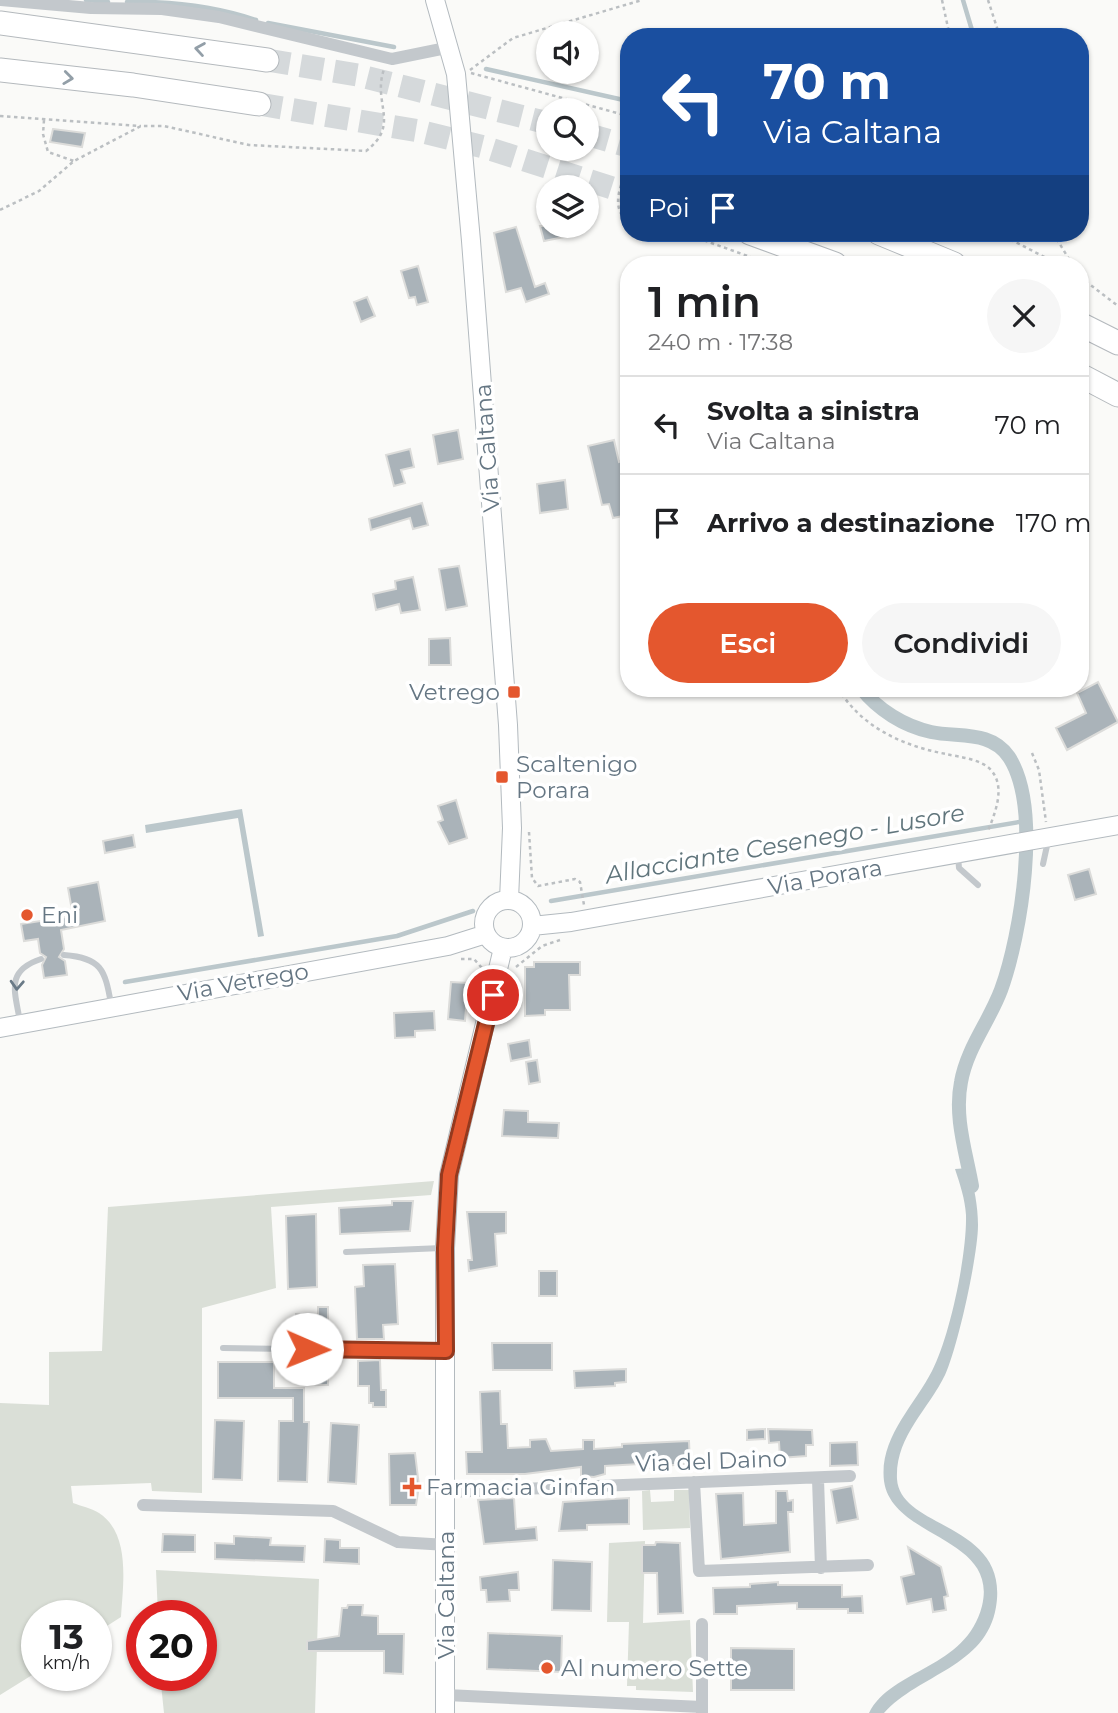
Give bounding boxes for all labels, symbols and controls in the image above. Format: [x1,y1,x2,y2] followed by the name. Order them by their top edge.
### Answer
[536,21,599,238] map controls
[536,21,599,84] button: sound
[194,42,206,57] one-way arrow
[763,52,891,111] text: 70 m
[648,56,739,147] icon: left
[62,70,74,85] one-way arrow
[536,98,599,161] button: search
[763,112,942,151] text: Via Caltana
[536,175,599,238] button: layers
[704,189,742,227] icon: arrive
[648,192,690,224] text: Poi
[648,276,761,328] text: 1 min
[987,279,1061,353] button: close
[648,328,793,356] text: 240 m · 17:38
[469,383,505,513] street label: Via Caltana
[707,395,920,427] text: Svolta a sinistra
[648,406,686,444] icon: left
[995,409,1061,441] text: 70 m
[707,427,836,455] text: Via Caltana
[648,504,686,542] icon: arrive
[707,507,995,539] text: Arrivo a destinazione
[1016,507,1092,539] text: 170 m
[648,603,848,683] button: Esci
[862,603,1061,683] button: Condividi
[409,678,500,706] place label: Vetrego
[506,684,522,700] marker: Vetrego
[516,750,637,804] place label: Scaltenigo Porara
[494,769,510,785] marker: Scaltenigo Porara
[601,798,967,890] water label: Allacciante Cesenego - Lusore
[766,853,884,901] street label: Via Porara
[41,901,78,929] place label: Eni
[19,907,35,923] marker: Eni
[175,957,311,1007] street label: Via Vetrego
[463,965,523,1025] pin
[474,976,512,1014] icon: arrive
[9,980,24,991] one-way arrow
[270,1312,344,1386] position arrow
[635,1444,787,1478] street label: Via del Daino
[426,1473,615,1501] place label: Farmacia Ginfan
[404,1479,420,1495] marker: Farmacia Ginfan
[432,1531,460,1659] street label: Via Caltana
[126,1600,217,1691] speed limit sign: 20
[49,1615,84,1658] text: 13
[42,1652,91,1674] text: km/h
[561,1654,748,1682] place label: Al numero Sette
[539,1660,555,1676] marker: Al numero Sette

